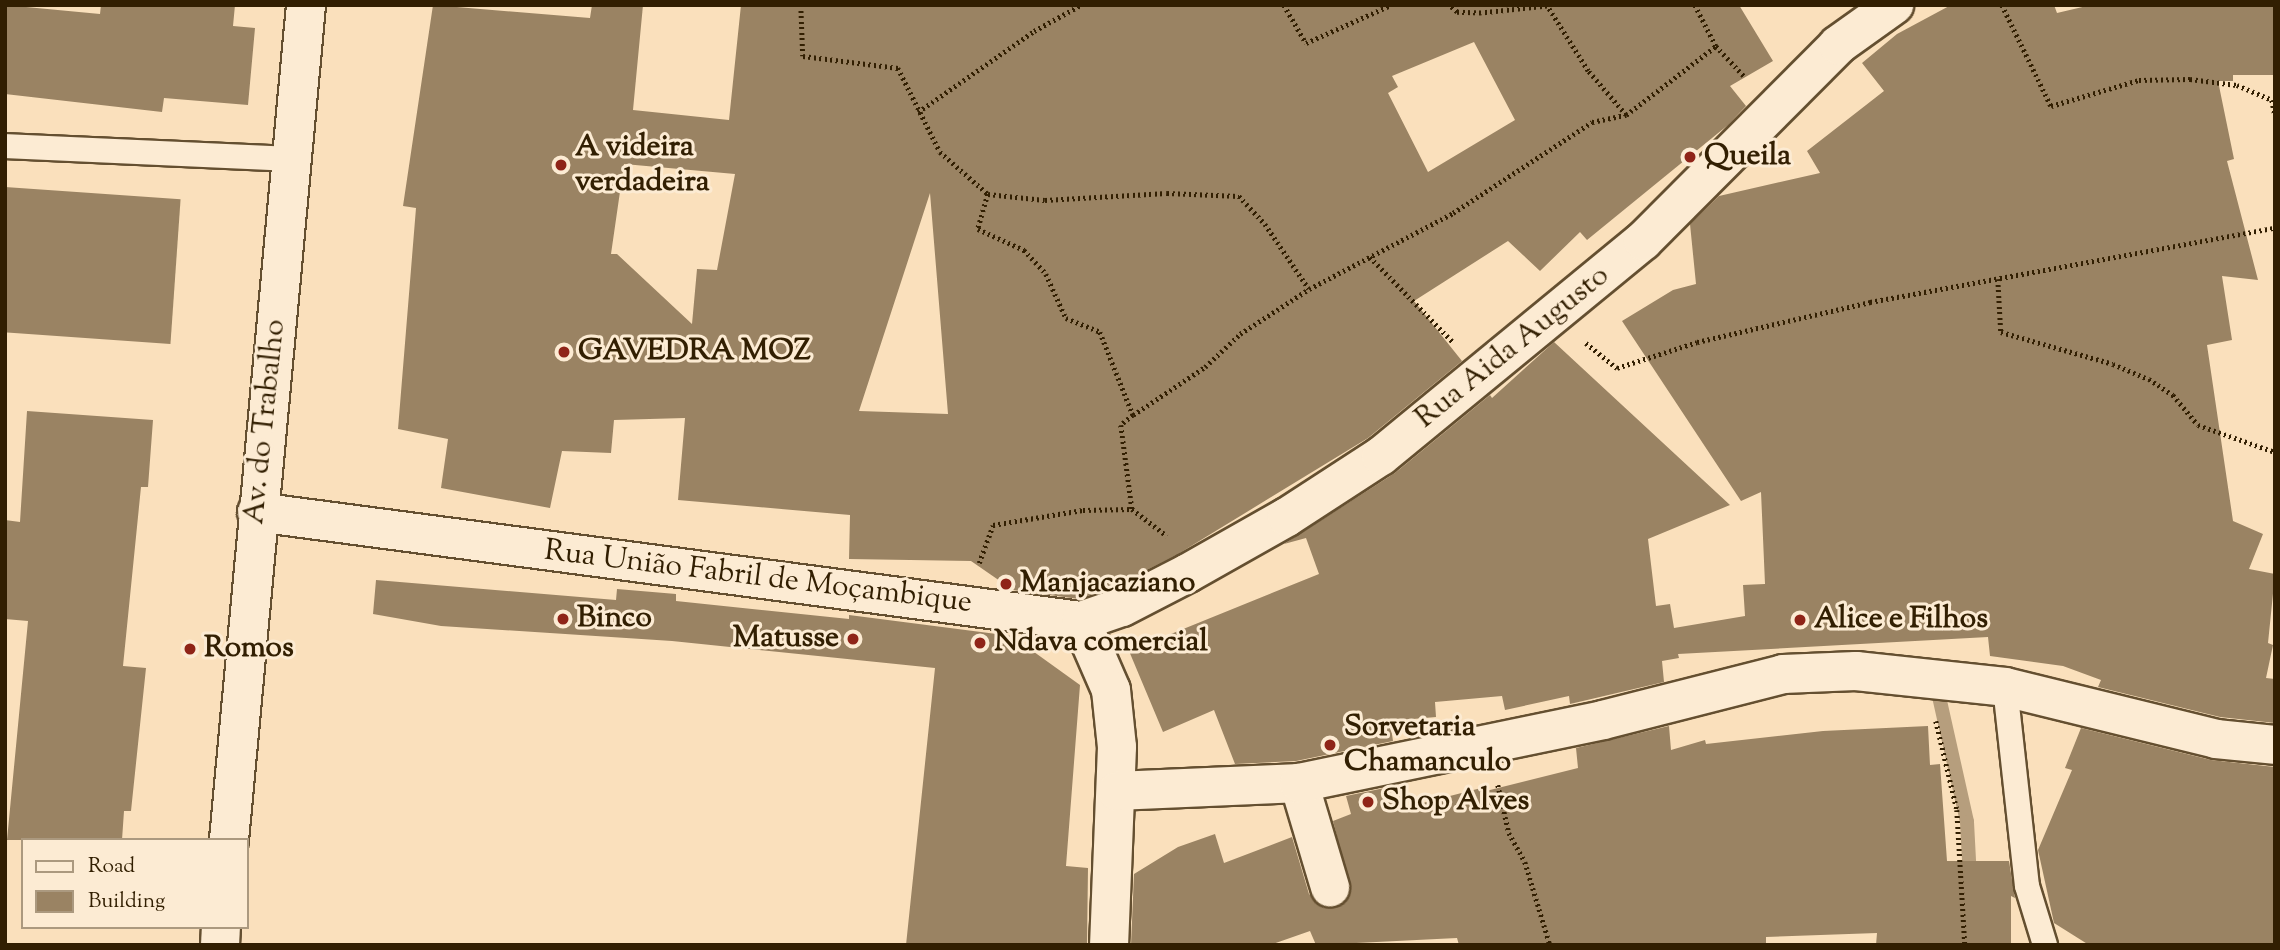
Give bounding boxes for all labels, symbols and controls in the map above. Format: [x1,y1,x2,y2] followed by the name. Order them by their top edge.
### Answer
[575,130,709,200] place label: A videira verdadeira
[1704,139,1791,175] place label: Queila
[1682,149,1698,165] marker: Queila
[553,157,569,173] marker: A videira verdadeira
[1409,259,1617,437] street label: Rua Aida Augusto
[237,318,295,526] street label: Av. do Trabalho
[578,334,811,370] place label: GAVEDRA MOZ
[556,344,572,360] marker: GAVEDRA MOZ
[542,534,974,622] street label: Rua União Fabril de Moçambique
[1020,566,1195,602] place label: Manjacaziano
[998,576,1014,592] marker: Manjacaziano
[577,601,652,637] place label: Binco
[1814,602,1988,638] place label: Alice e Filhos
[555,611,571,627] marker: Binco
[1792,612,1808,628] marker: Alice e Filhos
[733,621,839,657] place label: Matusse
[994,625,1208,661] place label: Ndava comercial
[204,631,294,667] place label: Romos
[845,631,861,647] marker: Matusse
[972,635,988,651] marker: Ndava comercial
[182,641,198,657] marker: Romos
[1344,710,1511,780] place label: Sorvetaria Chamanculo
[1322,737,1338,753] marker: Sorvetaria Chamanculo
[1382,784,1529,820] place label: Shop Alves
[1360,794,1376,810] marker: Shop Alves
[21,838,248,929] legend
[88,852,135,882] text: Road
[88,887,165,917] text: Building

